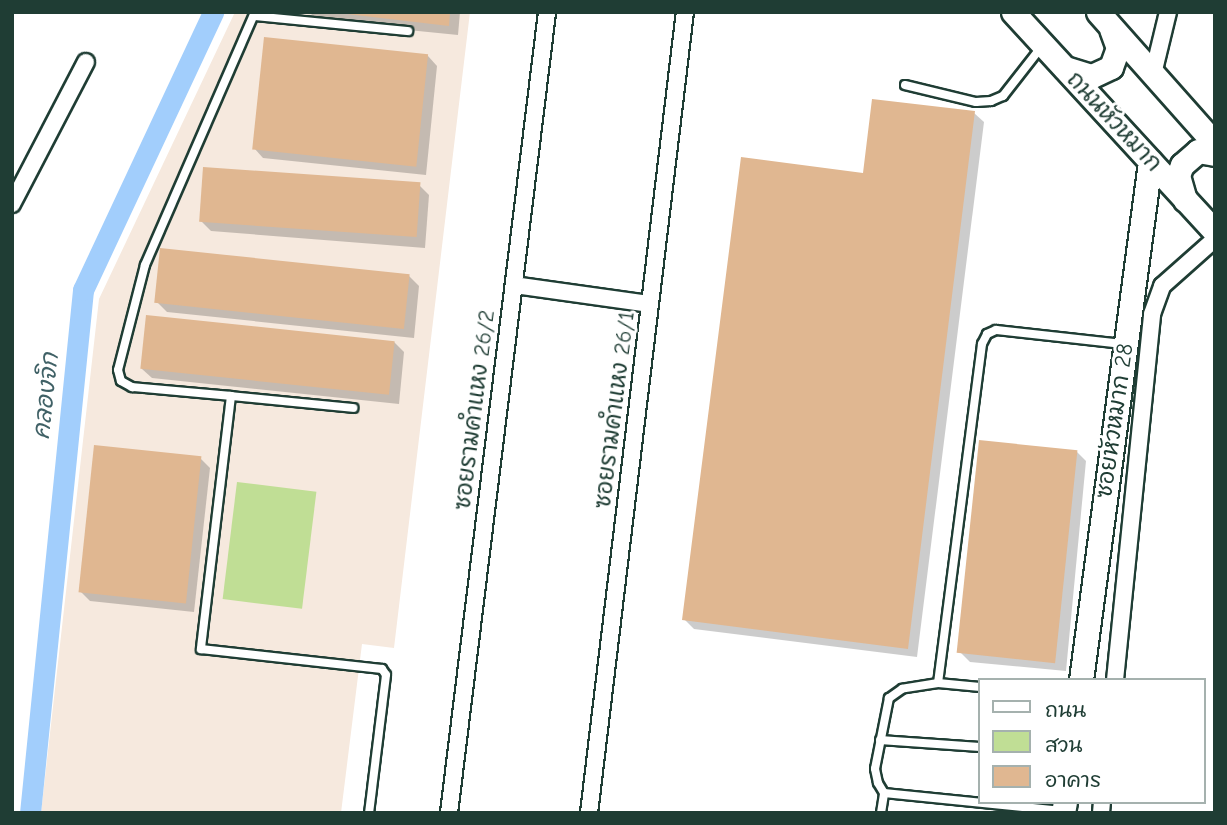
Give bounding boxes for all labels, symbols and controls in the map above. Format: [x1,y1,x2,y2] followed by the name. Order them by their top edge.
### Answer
[1061,66,1167,178] street label: ถนนหัวหมาก
[449,308,501,512] street label: ซอยรามคำแหง 26/2
[589,310,641,510] street label: ซอยรามคำแหง 26/1
[1090,342,1140,500] street label: ซอยหัวหมาก 28
[27,351,65,441] water label: คลองจิก
[978,678,1206,804] legend
[1045,698,1086,722] text: ถนน
[1045,733,1082,757] text: สวน
[1045,768,1101,792] text: อาคาร

